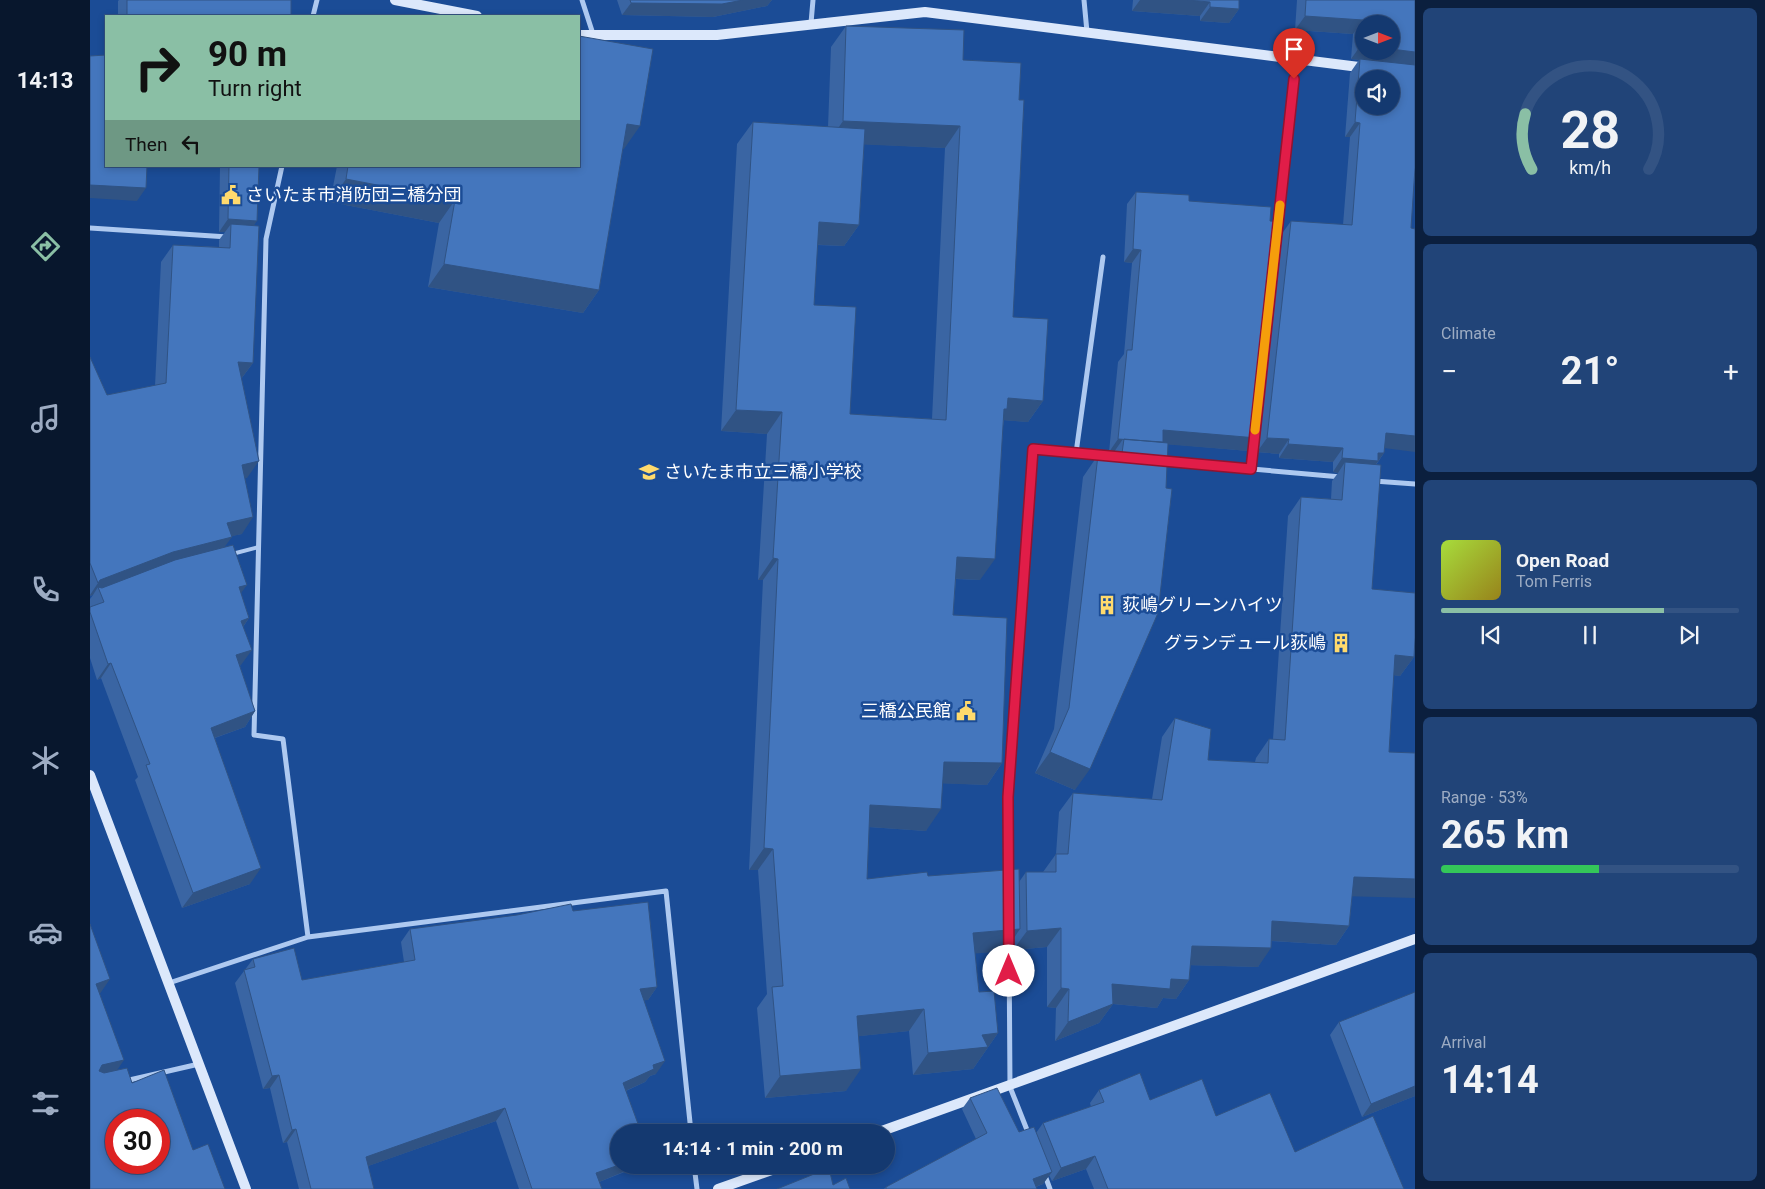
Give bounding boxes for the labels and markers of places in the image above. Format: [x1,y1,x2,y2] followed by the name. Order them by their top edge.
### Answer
[1273,28,1315,79] pin
[220,184,242,206] public building icon: さいたま市消防団三橋分団
[246,184,461,205] place label: さいたま市消防団三橋分団
[638,461,660,483] school or university icon: さいたま市立三橋小学校
[664,461,861,482] place label: さいたま市立三橋小学校
[1096,594,1118,616] building icon: 荻嶋グリーンハイツ
[1122,594,1283,615] place label: 荻嶋グリーンハイツ
[1164,632,1326,653] place label: グランデュール荻嶋
[1330,632,1352,654] building icon: グランデュール荻嶋
[861,700,951,721] place label: 三橋公民館
[955,700,977,722] public building icon: 三橋公民館

